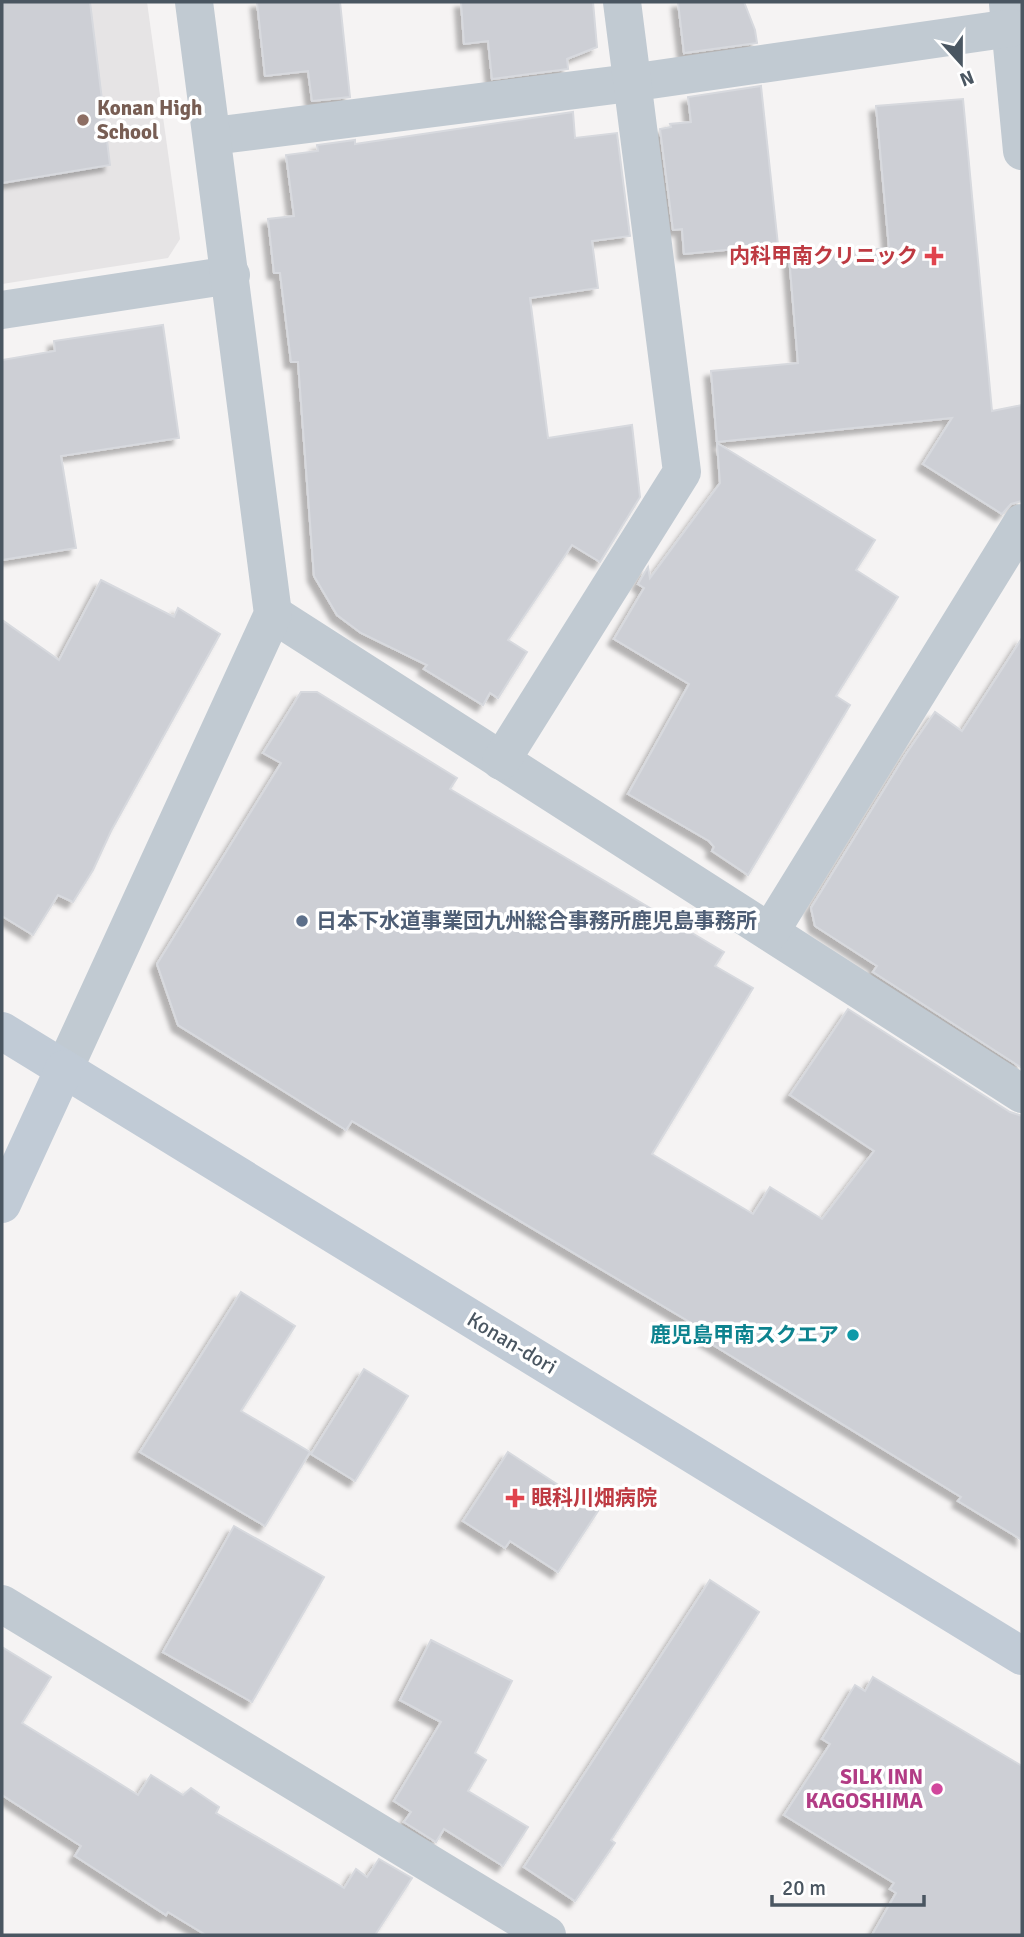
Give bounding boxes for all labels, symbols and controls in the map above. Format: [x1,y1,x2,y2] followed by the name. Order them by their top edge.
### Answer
[926,28,996,98] north arrow
[956,64,977,92] text: N
[97,95,202,145] place label: Konan High School
[75,112,91,128] marker: Konan High School
[729,243,918,269] place label: 内科甲南クリニック
[924,246,944,266] marker: 内科甲南クリニック
[316,908,757,934] place label: 日本下水道事業団九州総合事務所鹿児島事務所
[294,913,310,929] marker: 日本下水道事業団九州総合事務所鹿児島事務所
[463,1306,561,1380] street label: Konan-dori
[650,1322,839,1348] place label: 鹿児島甲南スクエア
[845,1327,861,1343] marker: 鹿児島甲南スクエア
[531,1485,657,1511] place label: 眼科川畑病院
[505,1488,525,1508] marker: 眼科川畑病院
[805,1764,924,1814] place label: SILK INN KAGOSHIMA
[929,1781,945,1797] marker: SILK INN KAGOSHIMA
[772,1864,924,1908] scale bar
[782,1875,826,1901] text: 20 m

